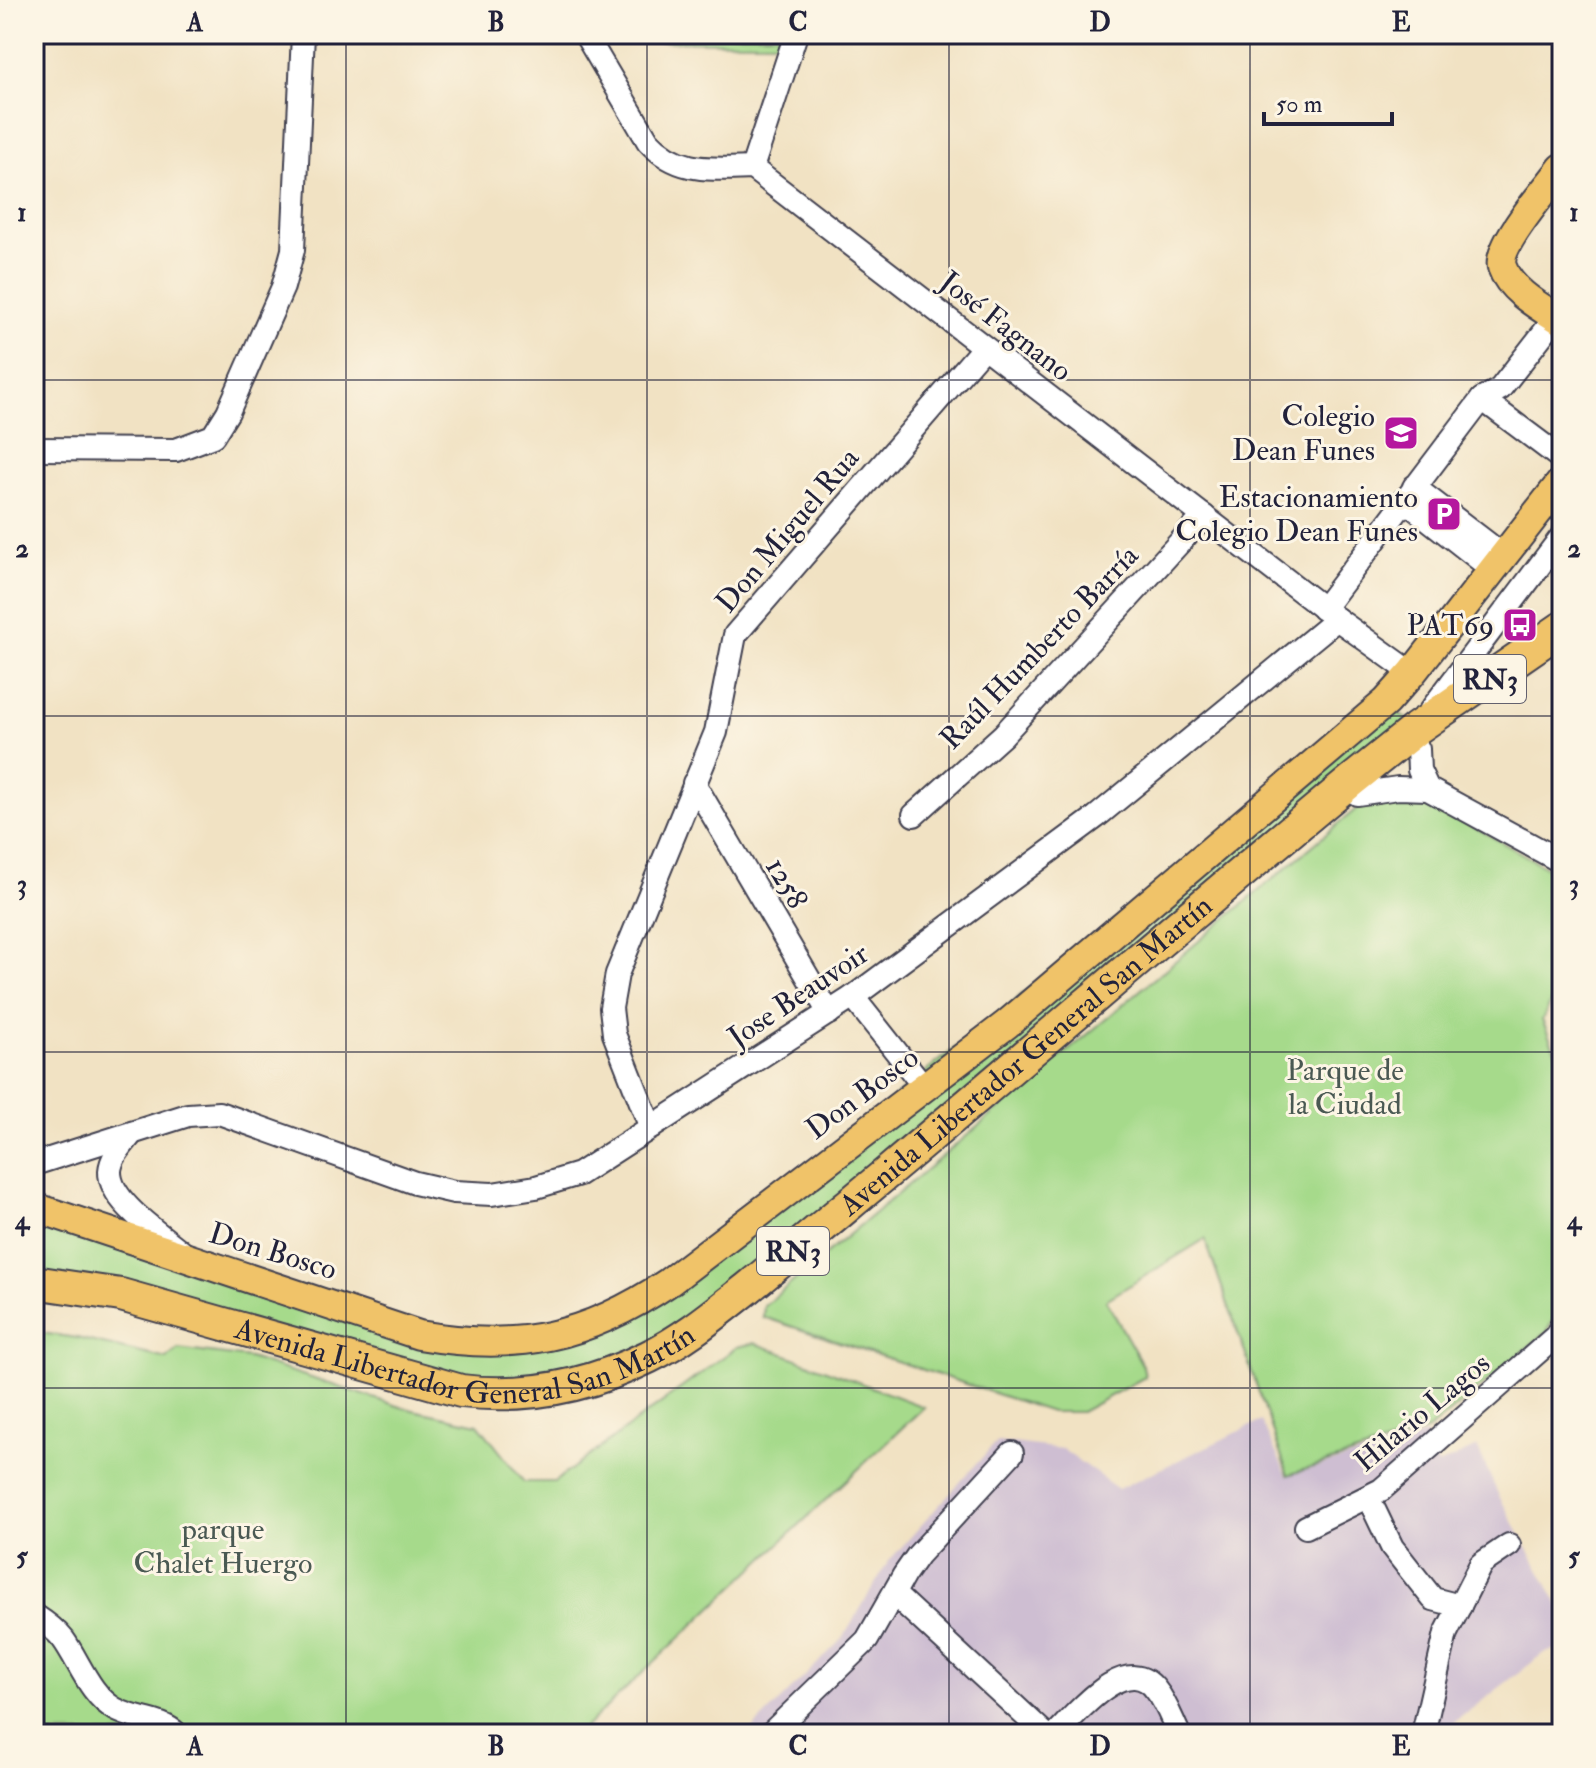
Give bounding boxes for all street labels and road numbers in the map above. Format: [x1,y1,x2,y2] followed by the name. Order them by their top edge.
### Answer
[931,263,1079,390] street label: José Fagnano
[708,440,867,620] street label: Don Miguel Rua
[932,537,1147,757] street label: Raúl Humberto Barría
[1454,655,1526,703] road number: RN3
[757,851,816,915] street label: 1258
[831,887,1220,1224] street label: Avenida Libertador General San Martín
[720,935,876,1056] street label: Jose Beauvoir
[799,1039,926,1148] street label: Don Bosco
[205,1215,341,1288] street label: Don Bosco
[757,1227,829,1275] road number: RN3
[225,1305,701,1341] street label: Avenida Libertador General San Martín
[1347,1345,1498,1480] street label: Hilario Lagos

